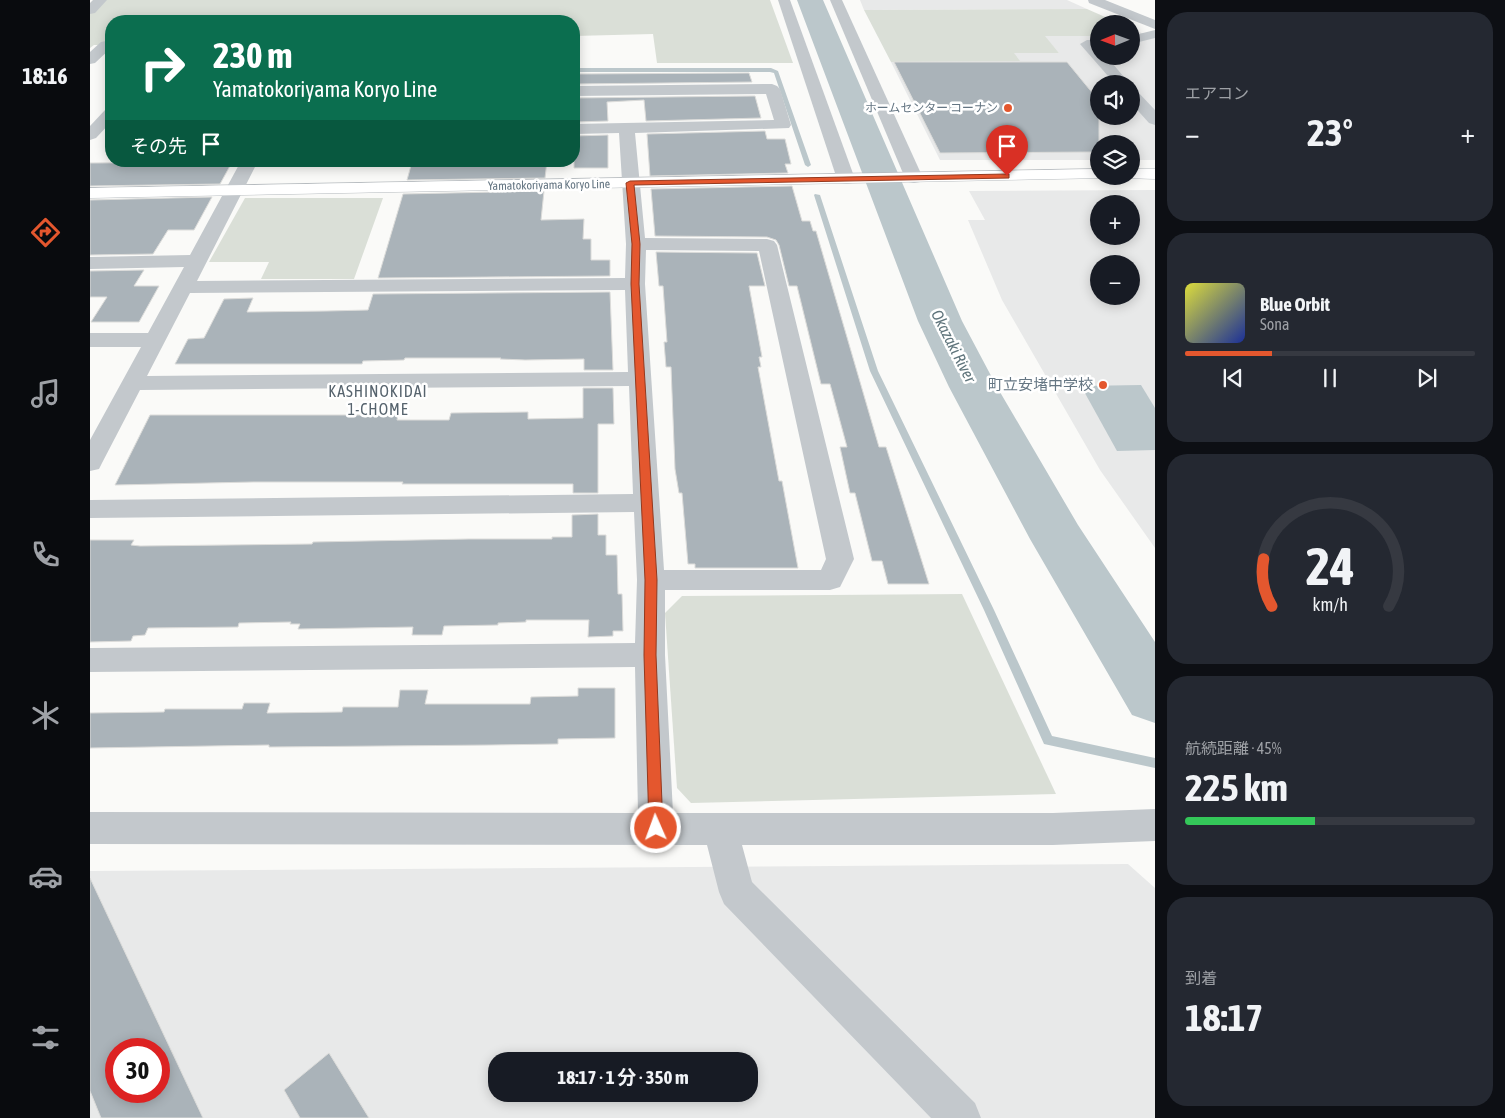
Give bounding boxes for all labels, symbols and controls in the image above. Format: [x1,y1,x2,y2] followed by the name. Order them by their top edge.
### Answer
[1090,15,1140,65] north arrow
[1090,15,1140,305] map controls
[130,35,195,100] icon: right
[213,35,292,75] text: 230 m
[22,63,68,89] text: 18:16
[1090,75,1140,125] button: sound
[213,76,437,102] text: Yamatokoriyama Koryo Line
[1185,84,1249,102] text: エアコン
[865,101,998,115] place label: ホームセンター コーナン
[1002,102,1014,114] marker: ホームセンター コーナン
[1307,111,1353,154] text: 23°
[1185,117,1200,149] text: −
[1460,117,1475,149] text: +
[986,125,1028,176] pin
[197,130,225,158] icon: arrive
[993,132,1021,160] icon: arrive
[130,135,187,157] text: その先
[1090,135,1140,185] button: layers
[488,177,610,193] street label: Yamatokoriyama Koryo Line
[1090,195,1140,245] button: +
[28,215,63,250] icon: directions
[1090,255,1140,305] button: −
[1260,293,1330,315] text: Blue Orbit
[928,307,981,386] water label: Okazaki River
[1260,315,1289,333] text: Sona
[1219,364,1247,392] icon: previous
[1316,364,1344,392] icon: pause
[1413,364,1441,392] icon: next
[28,376,63,411] icon: music
[988,376,1093,393] place label: 町立安堵中学校
[1097,379,1109,391] marker: 町立安堵中学校
[328,382,428,418] district label: KASHINOKIDAI 1-CHOME
[1306,536,1354,596] text: 24
[28,537,63,572] icon: phone
[1312,594,1348,615] text: km/h
[28,698,63,733] icon: climate
[1185,739,1282,757] text: 航続距離 · 45%
[1185,766,1288,809] text: 225 km
[629,801,681,853] position arrow
[28,859,63,894] icon: car
[1185,969,1217,987] text: 到着
[1185,996,1263,1039] text: 18:17
[28,1020,63,1055] icon: filters
[105,1038,170,1103] speed limit sign: 30
[557,1066,689,1088] text: 18:17 · 1 分 · 350 m

